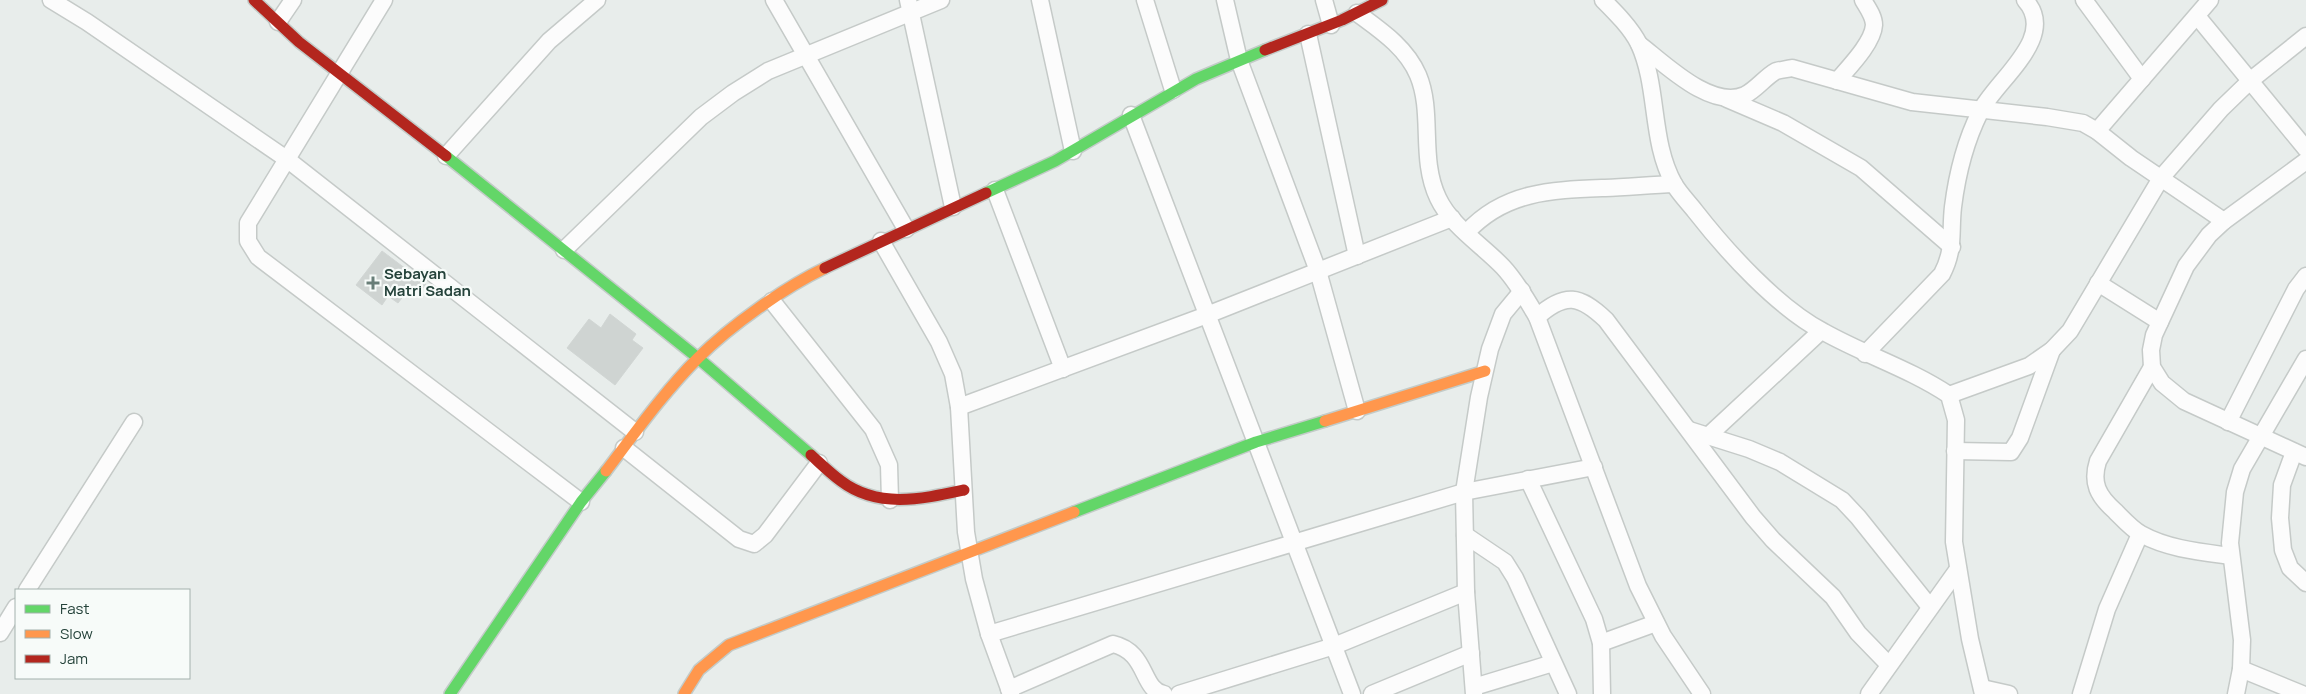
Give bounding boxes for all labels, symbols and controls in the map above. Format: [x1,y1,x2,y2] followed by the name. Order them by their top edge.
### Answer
[384,263,471,301] place label: Sebayan Matri Sadan
[366,276,380,290] marker: Sebayan Matri Sadan
[15,589,190,679] legend
[60,598,89,619] text: Fast
[60,623,93,644] text: Slow
[60,648,88,669] text: Jam

